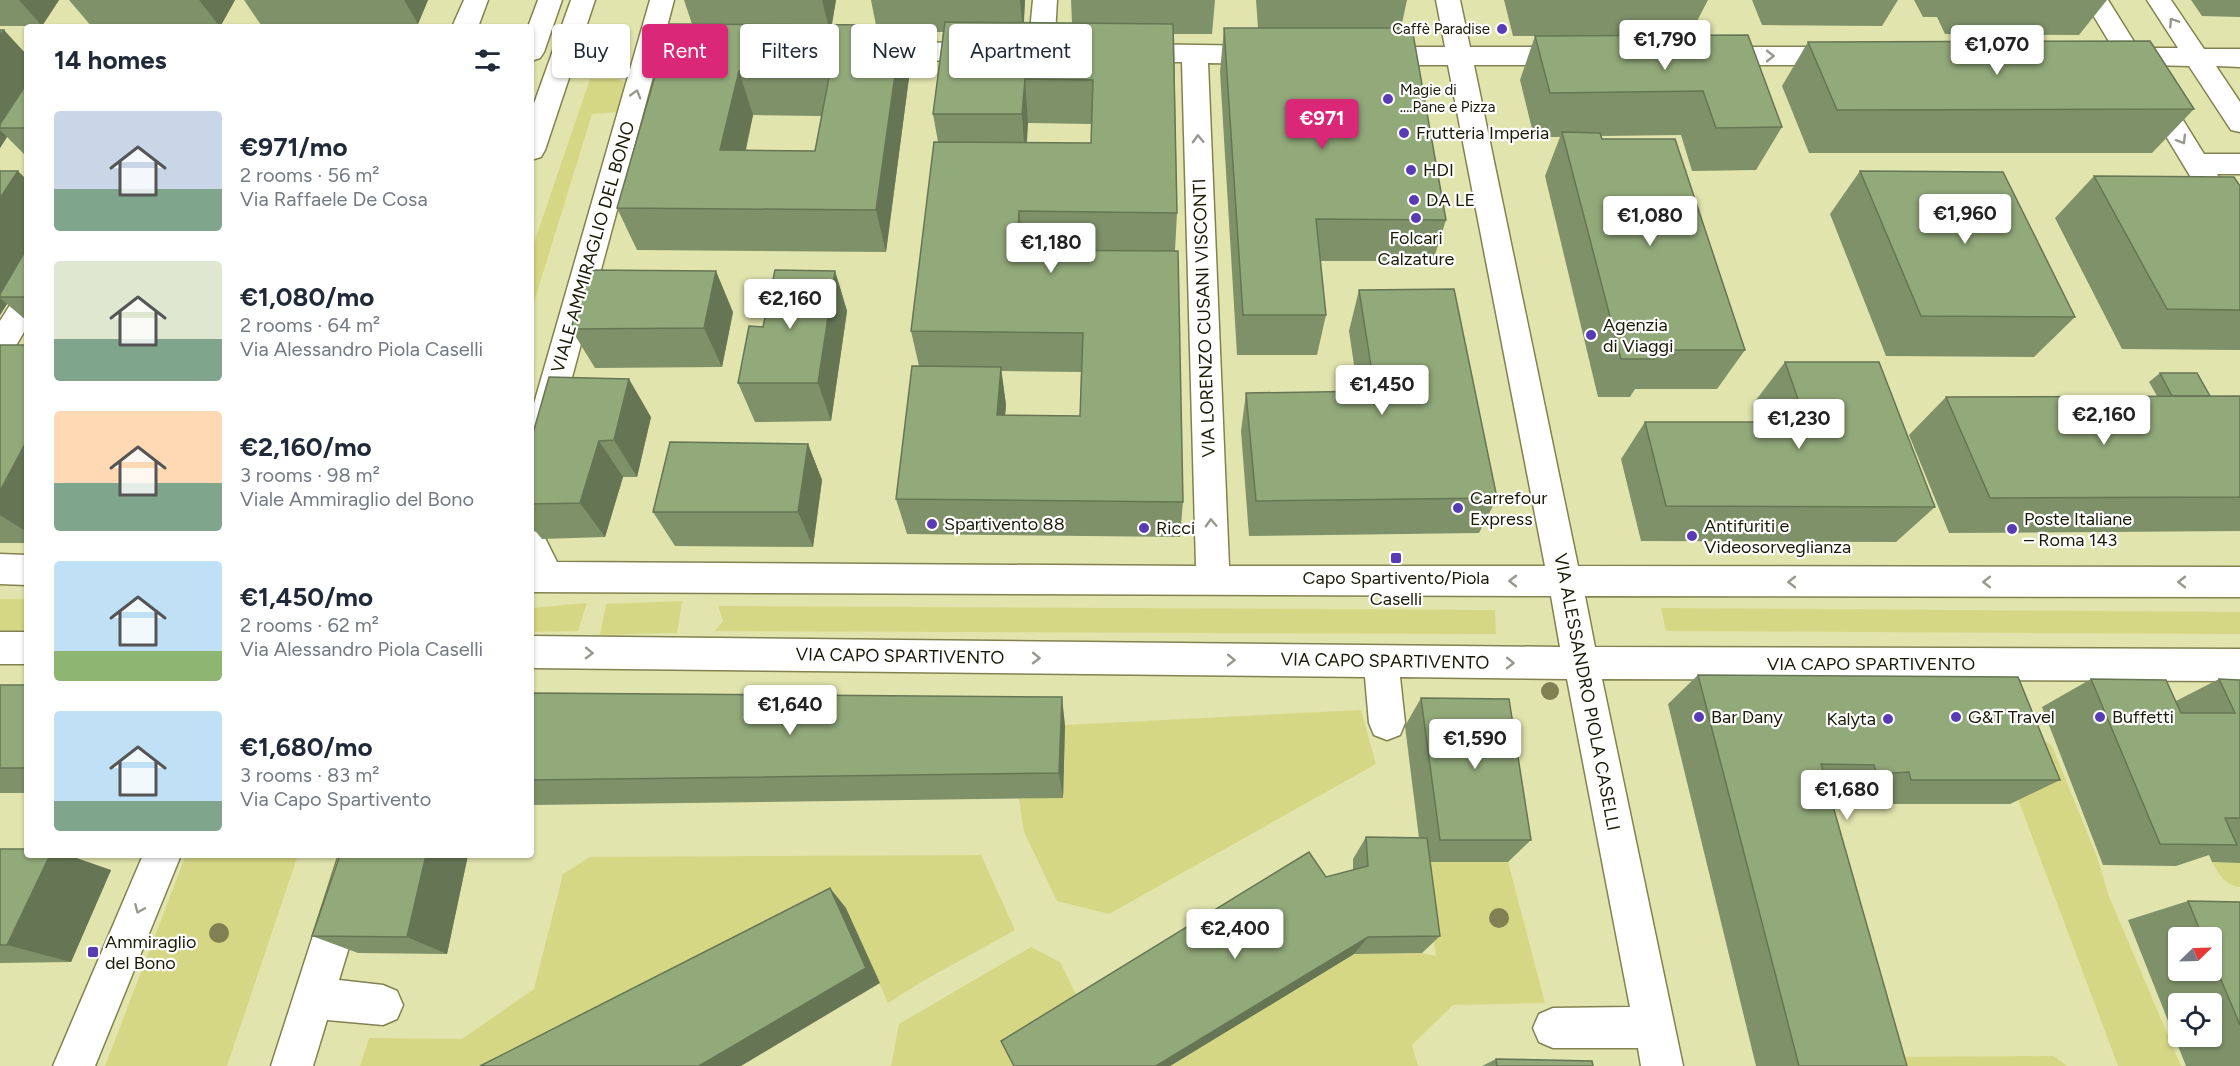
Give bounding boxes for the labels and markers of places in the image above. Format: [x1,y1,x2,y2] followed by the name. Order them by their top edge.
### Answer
[1392,20,1490,38] place label: Caffè Paradise
[1616,20,1714,71] pin: €1,790
[1495,22,1509,36] marker: Caffè Paradise
[1948,25,2046,76] pin: €1,070
[1400,81,1495,116] place label: Magie di ....Pane e Pizza
[1381,92,1395,106] marker: Magie di ....Pane e Pizza
[1286,99,1358,150] pin: €971
[1416,122,1549,144] place label: Frutteria Imperia
[1397,126,1411,140] marker: Frutteria Imperia
[1423,159,1454,181] place label: HDI
[1404,163,1418,177] marker: HDI
[1426,189,1475,211] place label: DA LE
[1407,193,1421,207] marker: DA LE
[1916,194,2014,245] pin: €1,960
[1601,196,1699,247] pin: €1,080
[1409,211,1423,225] marker: Folcari Calzature
[1002,223,1100,274] pin: €1,180
[1378,227,1455,270] place label: Folcari Calzature
[741,279,839,330] pin: €2,160
[1603,314,1673,357] place label: Agenzia di Viaggi
[1584,328,1598,342] marker: Agenzia di Viaggi
[1333,365,1431,416] pin: €1,450
[2055,395,2153,446] pin: €2,160
[1750,399,1848,450] pin: €1,230
[1470,487,1547,530] place label: Carrefour Express
[1451,501,1465,515] marker: Carrefour Express
[2024,508,2132,551] place label: Poste Italiane – Roma 143
[944,513,1065,535] place label: Spartivento 88
[1704,515,1851,558] place label: Antifuriti e Videosorveglianza
[925,517,939,531] marker: Spartivento 88
[1156,517,1195,539] place label: Ricci
[1137,521,1151,535] marker: Ricci
[2005,522,2019,536] marker: Poste Italiane – Roma 143
[1685,529,1699,543] marker: Antifuriti e Videosorveglianza
[1389,551,1403,565] marker: Capo Spartivento/Piola Caselli
[1302,567,1490,610] place label: Capo Spartivento/Piola Caselli
[741,685,839,736] pin: €1,640
[1711,706,1783,728] place label: Bar Dany
[1968,706,2055,728] place label: G&T Travel
[2112,706,2174,728] place label: Buffetti
[1827,708,1876,730] place label: Kalyta
[1692,710,1706,724] marker: Bar Dany
[1949,710,1963,724] marker: G&T Travel
[2093,710,2107,724] marker: Buffetti
[1881,712,1895,726] marker: Kalyta
[1426,719,1524,770] pin: €1,590
[1798,770,1896,821] pin: €1,680
[1186,909,1284,960] pin: €2,400
[105,931,196,974] place label: Ammiraglio del Bono
[86,945,100,959] marker: Ammiraglio del Bono

